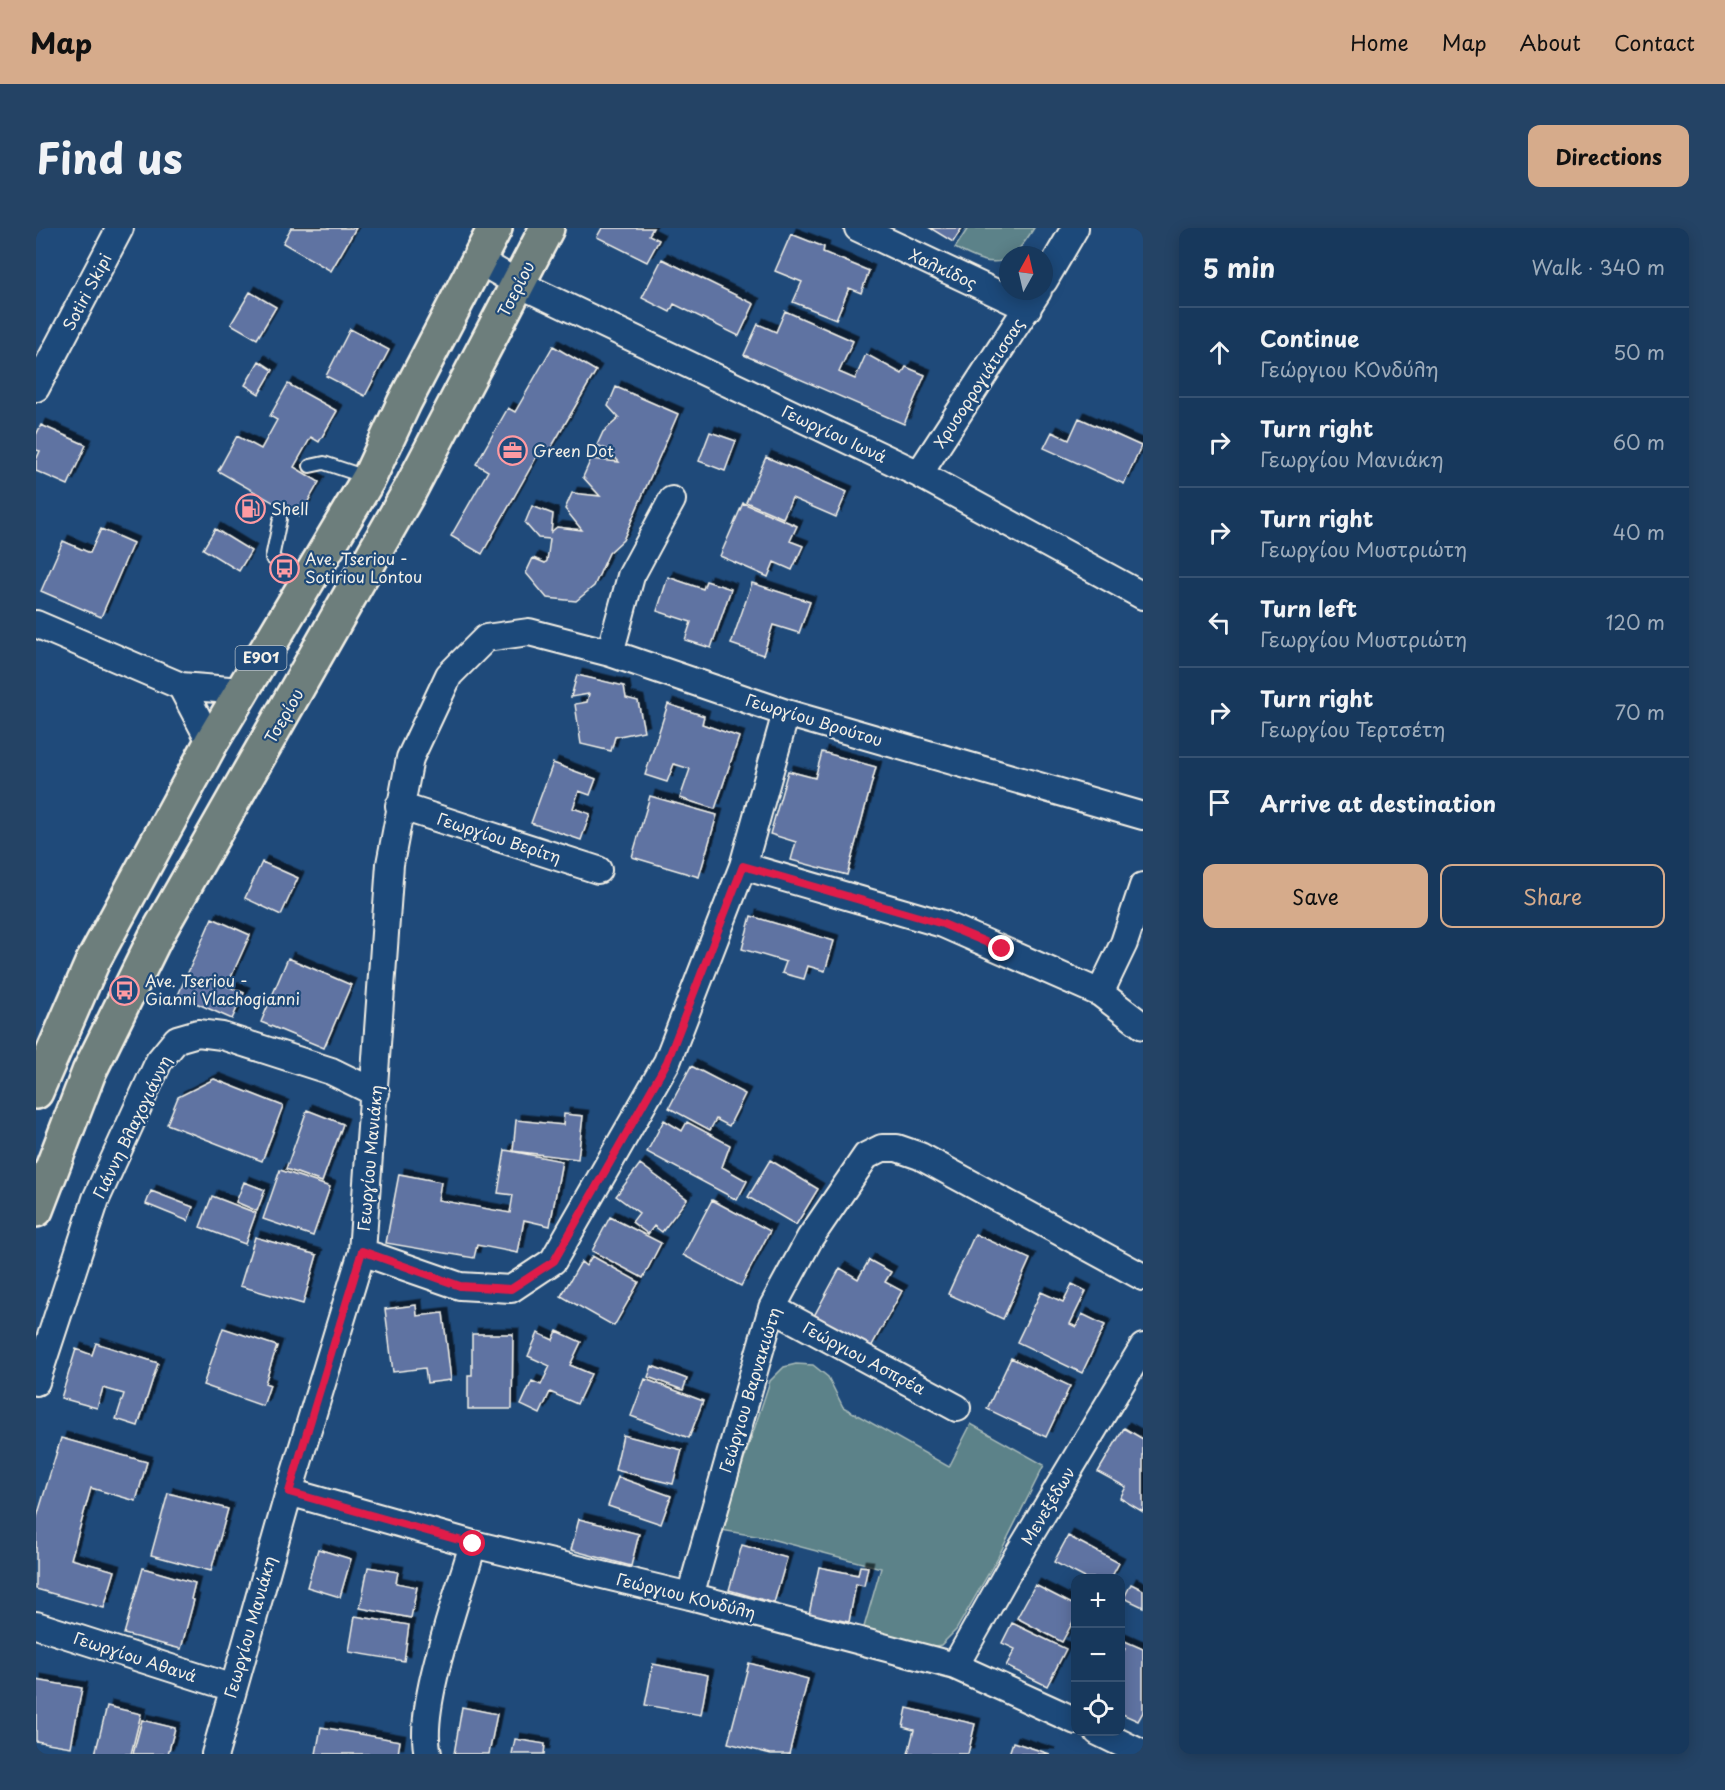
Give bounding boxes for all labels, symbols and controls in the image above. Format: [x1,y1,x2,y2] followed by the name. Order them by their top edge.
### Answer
[30,21,92,64] text: Map
[1350,26,1409,58] text: Home
[1442,26,1487,58] text: Map
[1520,26,1581,58] text: About
[1614,26,1695,58] text: Contact
[36,125,183,188] text: Find us
[1528,125,1689,187] button: Directions
[905,242,981,294] street label: Χαλκίδος
[999,246,1053,300] north arrow
[1203,248,1275,287] text: 5 min
[56,249,116,334] street label: Sotiri Skipi
[1532,252,1665,282] text: Walk · 340 m
[491,257,539,321] street label: Τσερίου
[927,313,1029,452] street label: Χρυσορρογιάτισσας
[1260,321,1359,354] text: Continue
[1203,336,1236,369] icon: ahead
[1613,337,1665,367] text: 50 m
[1260,354,1439,384] text: Γεώργιου ΚΟνδύλη
[778,398,891,468] street label: Γεωργίου Ιωνά
[1260,411,1373,444] text: Turn right
[1203,426,1236,459] icon: right
[1613,427,1665,457] text: 60 m
[496,435,528,467] office icon: Green Dot
[533,438,614,462] place label: Green Dot
[1260,444,1444,474] text: Γεωργίου Μανιάκη
[234,493,266,525] fuel station icon: Shell
[271,496,309,520] place label: Shell
[1260,501,1373,534] text: Turn right
[1203,516,1236,549] icon: right
[1613,517,1665,547] text: 40 m
[1260,534,1467,564] text: Γεωργίου Μυστριώτη
[305,546,422,588] place label: Ave. Tseriou - Sotiriou Lontou
[268,552,300,584] bus stop icon: Ave. Tseriou - Sotiriou Lontou
[1260,591,1357,624] text: Turn left
[1203,606,1236,639] icon: left
[1606,607,1665,637] text: 120 m
[1260,624,1467,654] text: Γεωργίου Μυστριώτη
[236,646,286,670] road number: E901
[1260,681,1373,714] text: Turn right
[258,684,308,747] street label: Τσερίου
[743,687,886,751] street label: Γεωργίου Βρούτου
[1203,696,1236,729] icon: right
[1615,697,1665,727] text: 70 m
[1260,714,1445,744] text: Γεωργίου Τερτσέτη
[1203,786,1236,819] icon: arrive
[1260,786,1496,819] text: Arrive at destination
[434,806,564,868] street label: Γεωργίου Βερίτη
[1203,864,1428,928] button: Save
[1440,864,1665,928] button: Share
[988,935,1014,961] route end
[145,968,300,1010] place label: Ave. Tseriou - Gianni Vlachogianni
[108,974,140,1006] bus stop icon: Ave. Tseriou - Gianni Vlachogianni
[86,1051,176,1202] street label: Γιάννη Βλαχογιάννη
[351,1084,387,1232] street label: Γεωργίου Μανιάκη
[712,1304,786,1475] street label: Γεώργιου Βαρνακιώτη
[799,1315,931,1400] street label: Γεώργιου Ασπρέα
[1014,1462,1080,1549] street label: Μενεξέδων
[459,1530,485,1556] route start
[217,1553,281,1701] street label: Γεωργίου Μανιάκη
[614,1566,758,1624] street label: Γεώργιου ΚΟνδύλη
[1071,1574,1125,1736] map controls
[1071,1574,1125,1628] button: +
[71,1625,200,1687] street label: Γεωργίου Αθανά
[1071,1628,1125,1682] button: −
[1071,1682,1125,1736] button: locate

